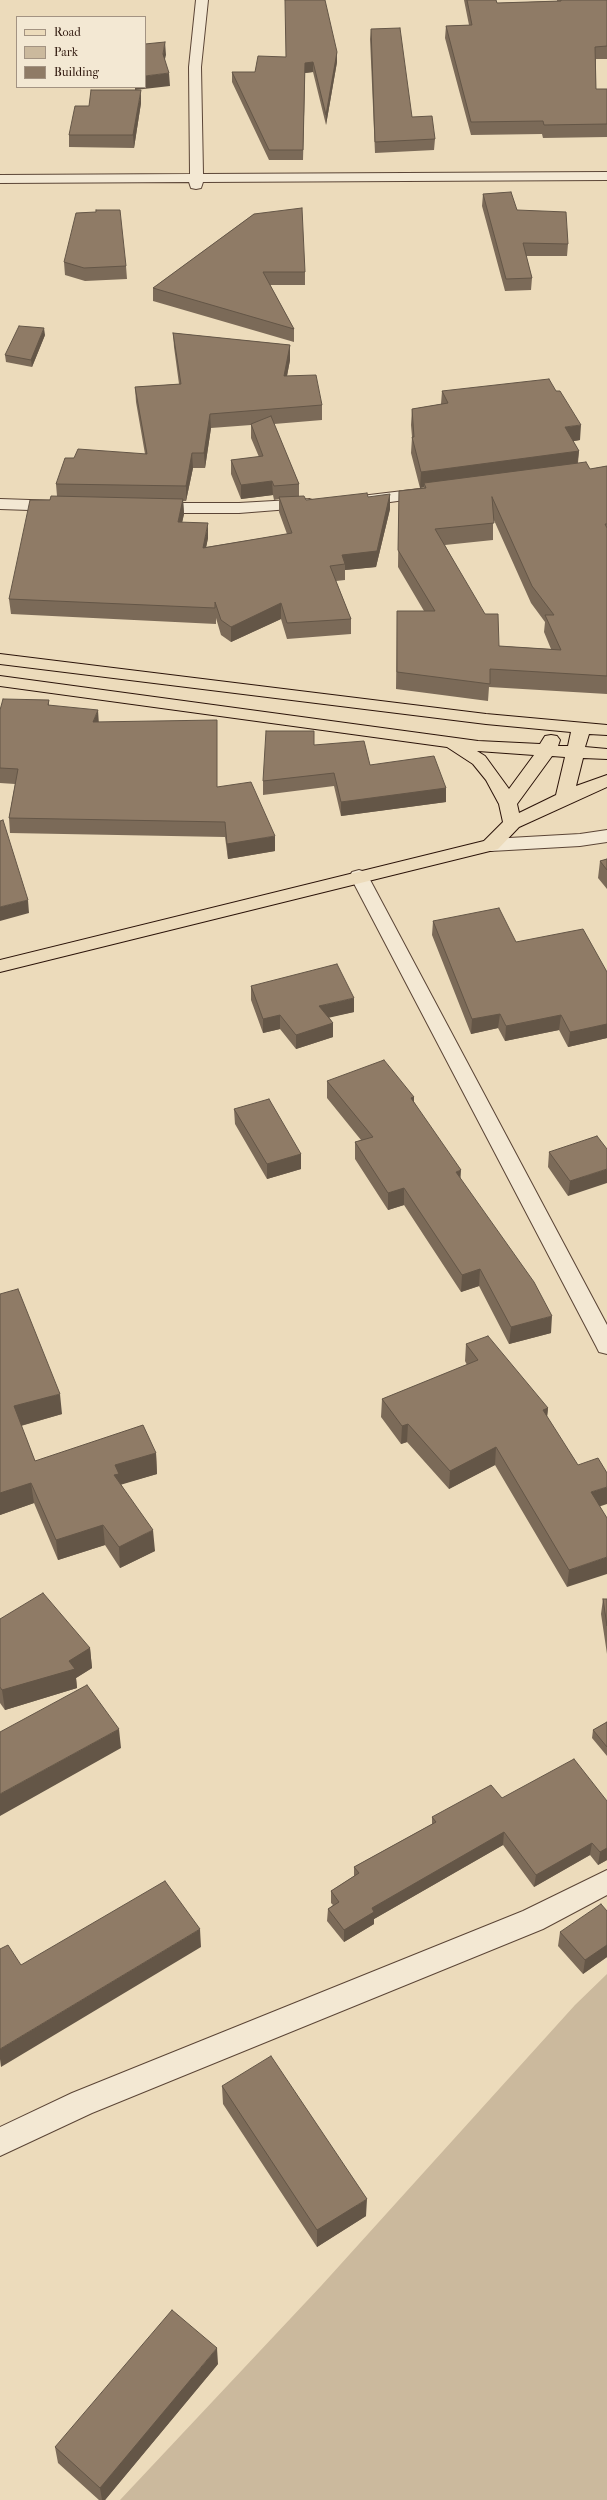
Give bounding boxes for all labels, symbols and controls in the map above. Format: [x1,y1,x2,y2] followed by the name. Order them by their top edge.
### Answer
[16,16,146,88] legend
[54,25,81,39] text: Road
[54,45,78,59] text: Park
[54,65,99,79] text: Building

